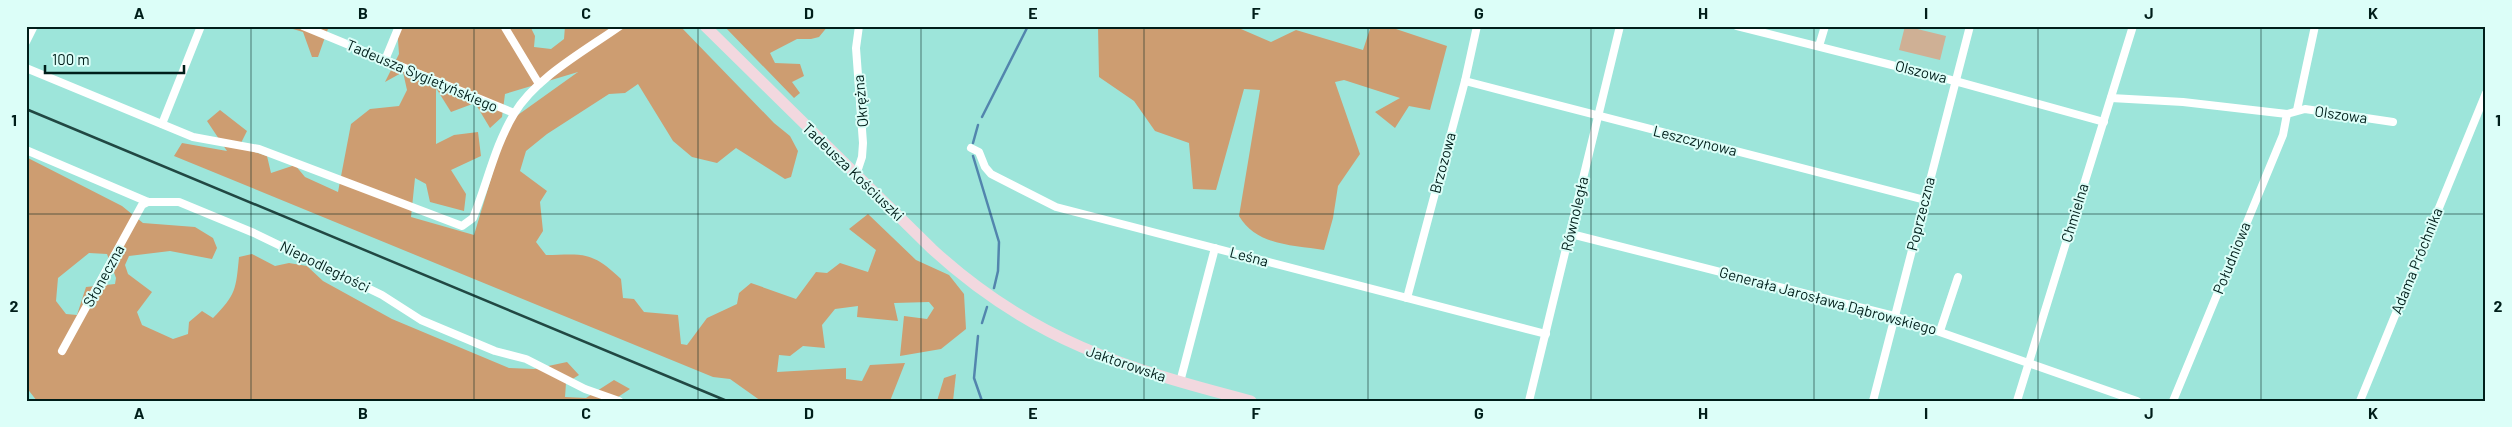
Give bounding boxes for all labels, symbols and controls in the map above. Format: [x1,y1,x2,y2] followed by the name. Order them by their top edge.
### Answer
[134,3,145,22] text: A
[358,3,368,22] text: B
[581,3,591,22] text: C
[804,3,814,22] text: D
[1028,3,1038,22] text: E
[1252,3,1261,22] text: F
[1474,3,1484,22] text: G
[1698,3,1708,22] text: H
[1924,3,1928,22] text: I
[2144,3,2154,22] text: J
[2368,3,2378,22] text: K
[344,35,501,115] street label: Tadeusza Sygietyńskiego
[45,42,184,74] scale bar
[52,50,90,68] text: 100 m
[1893,56,1949,86] street label: Olszowa
[849,74,871,128] street label: Okrężna
[2314,101,2369,127] street label: Olszowa
[11,110,17,129] text: 1
[2495,110,2501,129] text: 1
[799,118,908,224] street label: Tadeusza Kościuszki
[1651,121,1739,159] street label: Leszczynowa
[1425,130,1459,195] street label: Brzozowa
[1557,175,1591,253] street label: Równoległa
[1902,175,1938,253] street label: Poprzeczna
[2057,181,2092,244] street label: Chmielna
[2387,205,2446,316] street label: Adama Próchnika
[2208,219,2254,296] street label: Południowa
[277,236,374,296] street label: Niepodległości
[79,241,128,310] street label: Słoneczna
[1228,242,1271,270] street label: Leśna
[1717,262,1939,338] street label: Generała Jarosława Dąbrowskiego
[10,296,19,315] text: 2
[2494,296,2503,315] text: 2
[1084,341,1169,385] street label: Jaktorowska
[134,403,145,422] text: A
[358,403,368,422] text: B
[581,403,591,422] text: C
[804,403,814,422] text: D
[1028,403,1038,422] text: E
[1252,403,1261,422] text: F
[1474,403,1484,422] text: G
[1698,403,1708,422] text: H
[1924,403,1928,422] text: I
[2144,403,2154,422] text: J
[2368,403,2378,422] text: K

